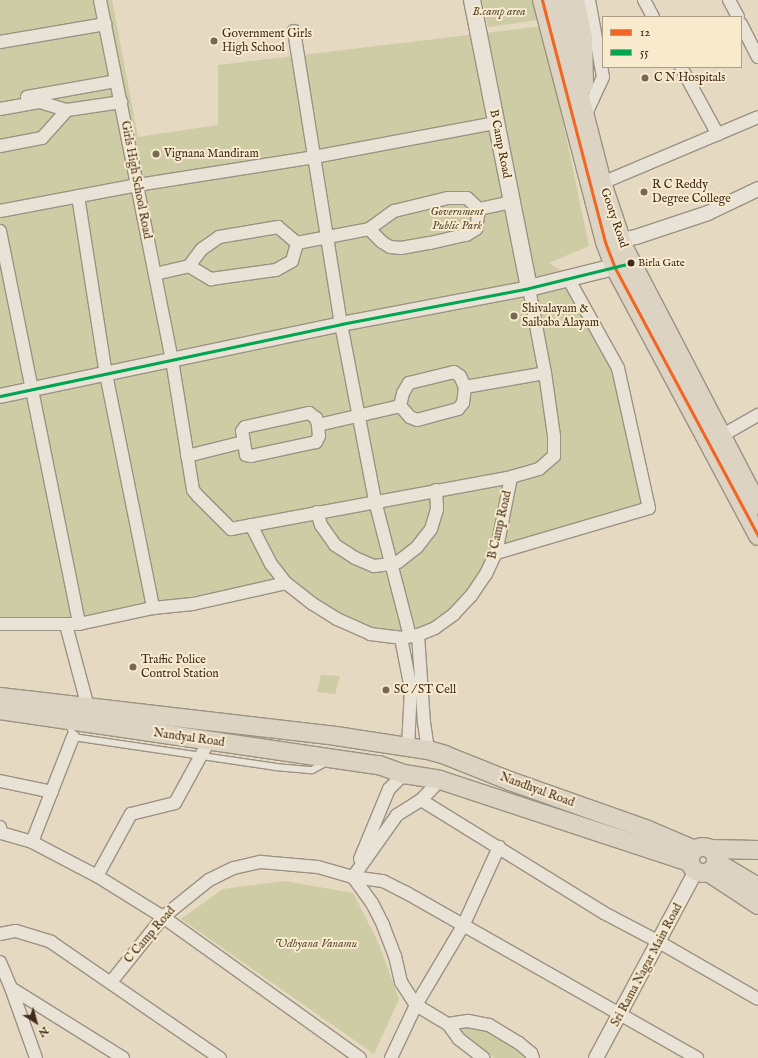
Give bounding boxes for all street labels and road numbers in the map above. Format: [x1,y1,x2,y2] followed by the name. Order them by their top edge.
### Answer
[486,108,514,180] street label: B Camp Road
[117,120,155,240] street label: Girls High School Road
[597,186,631,250] street label: Gooty Road
[485,489,515,561] street label: B Camp Road
[152,726,226,750] street label: Nandyal Road
[498,770,576,810] street label: Nandhyal Road
[608,901,686,1029] street label: Sri Rama Nagar Main Road
[121,904,179,966] street label: C Camp Road

